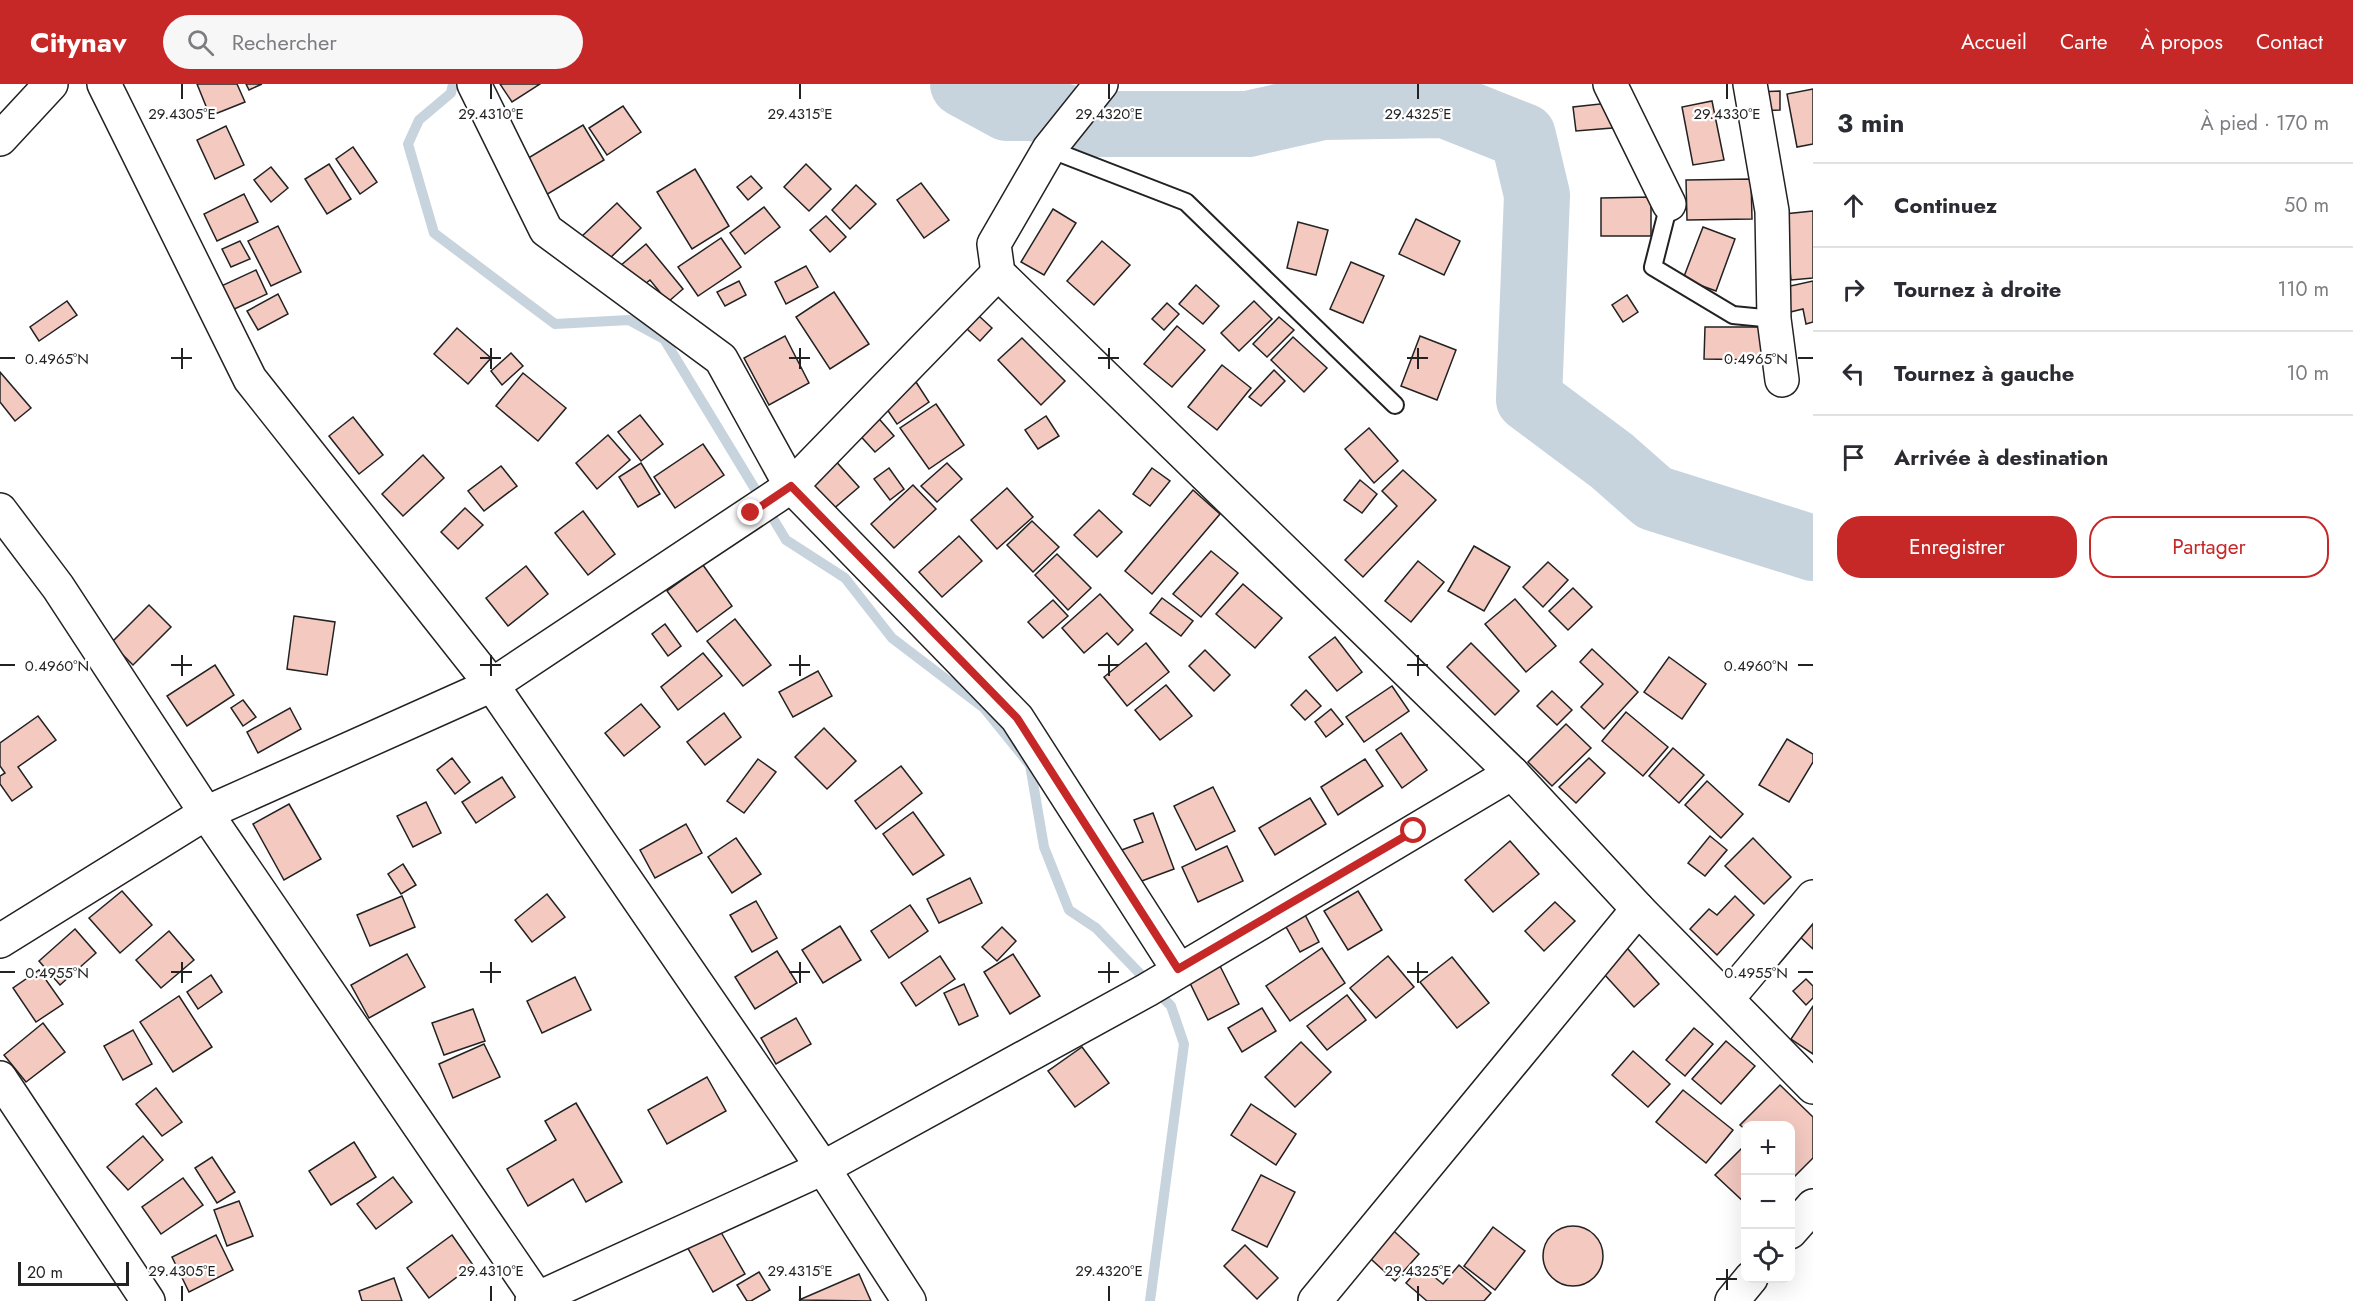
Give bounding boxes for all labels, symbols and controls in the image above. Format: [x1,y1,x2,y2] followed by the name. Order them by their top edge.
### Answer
[163,15,583,69] search box
[30,22,127,63] text: Citynav
[184,26,217,59] icon: search
[232,26,337,58] text: Rechercher
[1961,27,2027,57] text: Accueil
[2060,27,2108,57] text: Carte
[2141,27,2223,57] text: À propos
[2256,27,2323,57] text: Contact
[148,103,216,125] text: 29.4305°E
[458,103,524,125] text: 29.4310°E
[767,103,833,125] text: 29.4315°E
[1075,103,1143,125] text: 29.4320°E
[1385,103,1451,125] text: 29.4325°E
[1693,103,1761,125] text: 29.4330°E
[1837,104,1904,142] text: 3 min
[2200,109,2329,138] text: À pied · 170 m
[1837,189,1870,222] icon: ahead
[1894,189,1997,221] text: Continuez
[2284,191,2329,220] text: 50 m
[1837,273,1870,306] icon: right
[1894,273,2061,305] text: Tournez à droite
[2277,275,2329,304] text: 110 m
[25,348,89,370] text: 0.4965°N
[1724,348,1788,370] text: 0.4965°N
[1837,357,1870,390] icon: left
[1894,357,2074,389] text: Tournez à gauche
[2286,359,2329,388] text: 10 m
[1837,441,1870,474] icon: arrive
[1894,441,2108,473] text: Arrivée à destination
[737,499,763,525] route end
[1837,516,2077,578] button: Enregistrer
[2089,516,2329,578] button: Partager
[25,655,89,677] text: 0.4960°N
[1724,655,1788,677] text: 0.4960°N
[1400,817,1426,843] route start
[25,962,89,984] text: 0.4955°N
[1724,962,1788,984] text: 0.4955°N
[1741,1121,1795,1283] map controls
[1741,1121,1795,1175] button: +
[1741,1175,1795,1229] button: −
[1741,1229,1795,1283] button: locate
[18,1259,129,1286] scale bar
[148,1260,216,1282] text: 29.4305°E
[458,1260,524,1282] text: 29.4310°E
[767,1260,833,1282] text: 29.4315°E
[1075,1260,1143,1282] text: 29.4320°E
[1385,1260,1451,1282] text: 29.4325°E
[27,1261,63,1284] text: 20 m

